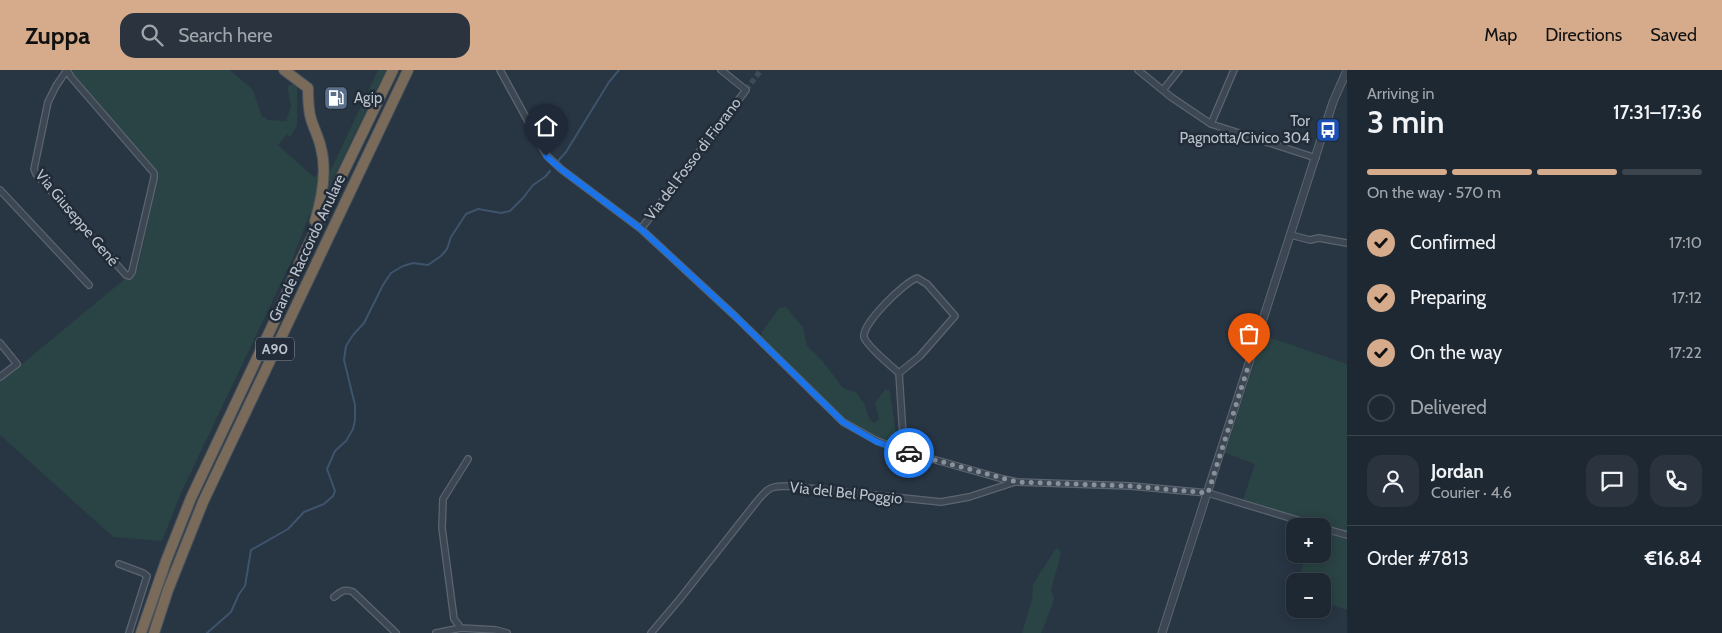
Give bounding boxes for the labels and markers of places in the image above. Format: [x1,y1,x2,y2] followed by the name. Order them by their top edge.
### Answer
[323,85,349,111] fuel station icon: Agip
[354,89,382,107] place label: Agip
[525,105,567,156] pin
[1179,112,1310,147] place label: Tor Pagnotta/Civico 304
[1315,117,1341,143] bus stop icon: Tor Pagnotta/Civico 304
[1228,313,1270,364] pin

